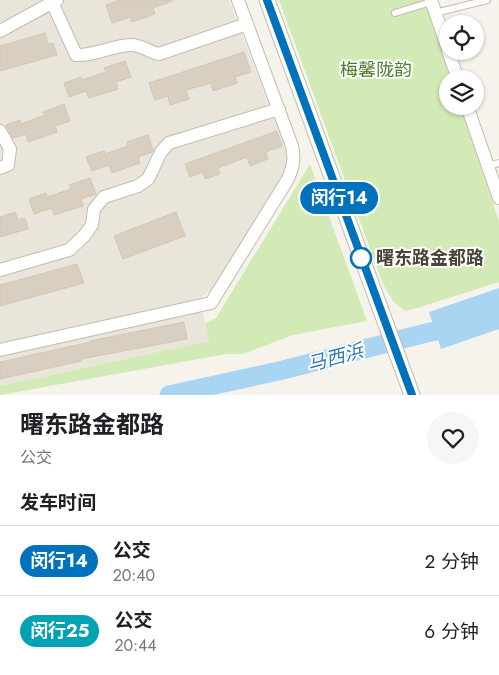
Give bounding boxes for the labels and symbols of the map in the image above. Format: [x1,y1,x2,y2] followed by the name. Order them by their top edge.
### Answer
[340,57,412,83] park label: 梅馨陇韵
[304,182,374,214] line badge: 闵行14
[376,245,484,271] place label: 曙东路金都路
[350,247,372,269] marker: 曙东路金都路
[304,337,368,378] water label: 马西浜

